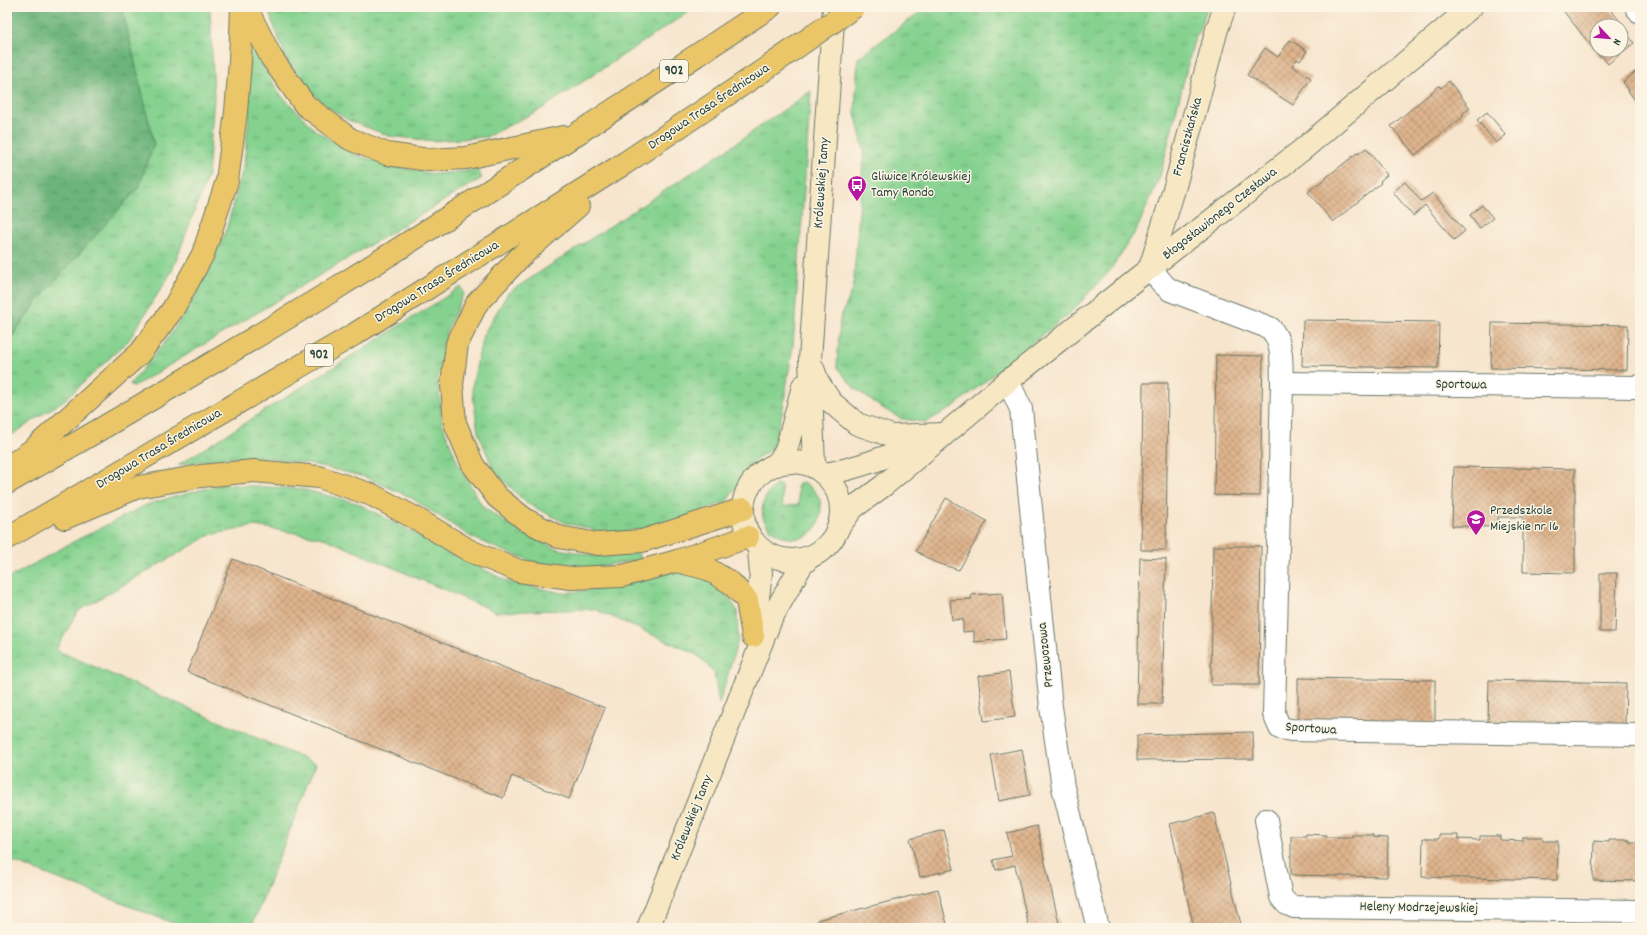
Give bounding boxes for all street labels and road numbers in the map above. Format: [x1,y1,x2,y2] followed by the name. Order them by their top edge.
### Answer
[644,58,774,155] street label: Drogowa Trasa Średnicowa
[660,60,688,82] road number: 902
[1168,95,1208,179] street label: Franciszkańska
[809,137,835,229] street label: Królewskiej Tamy
[1158,163,1282,265] street label: Błogosławionego Czesława
[371,235,503,328] street label: Drogowa Trasa Średnicowa
[305,344,333,366] road number: 902
[1435,375,1487,395] street label: Sportowa
[93,403,226,494] street label: Drogowa Trasa Średnicowa
[1033,621,1059,689] street label: Przewozowa
[1285,717,1338,741] street label: Sportowa
[666,772,718,864] street label: Królewskiej Tamy
[1359,897,1479,919] street label: Heleny Modrzejewskiej

